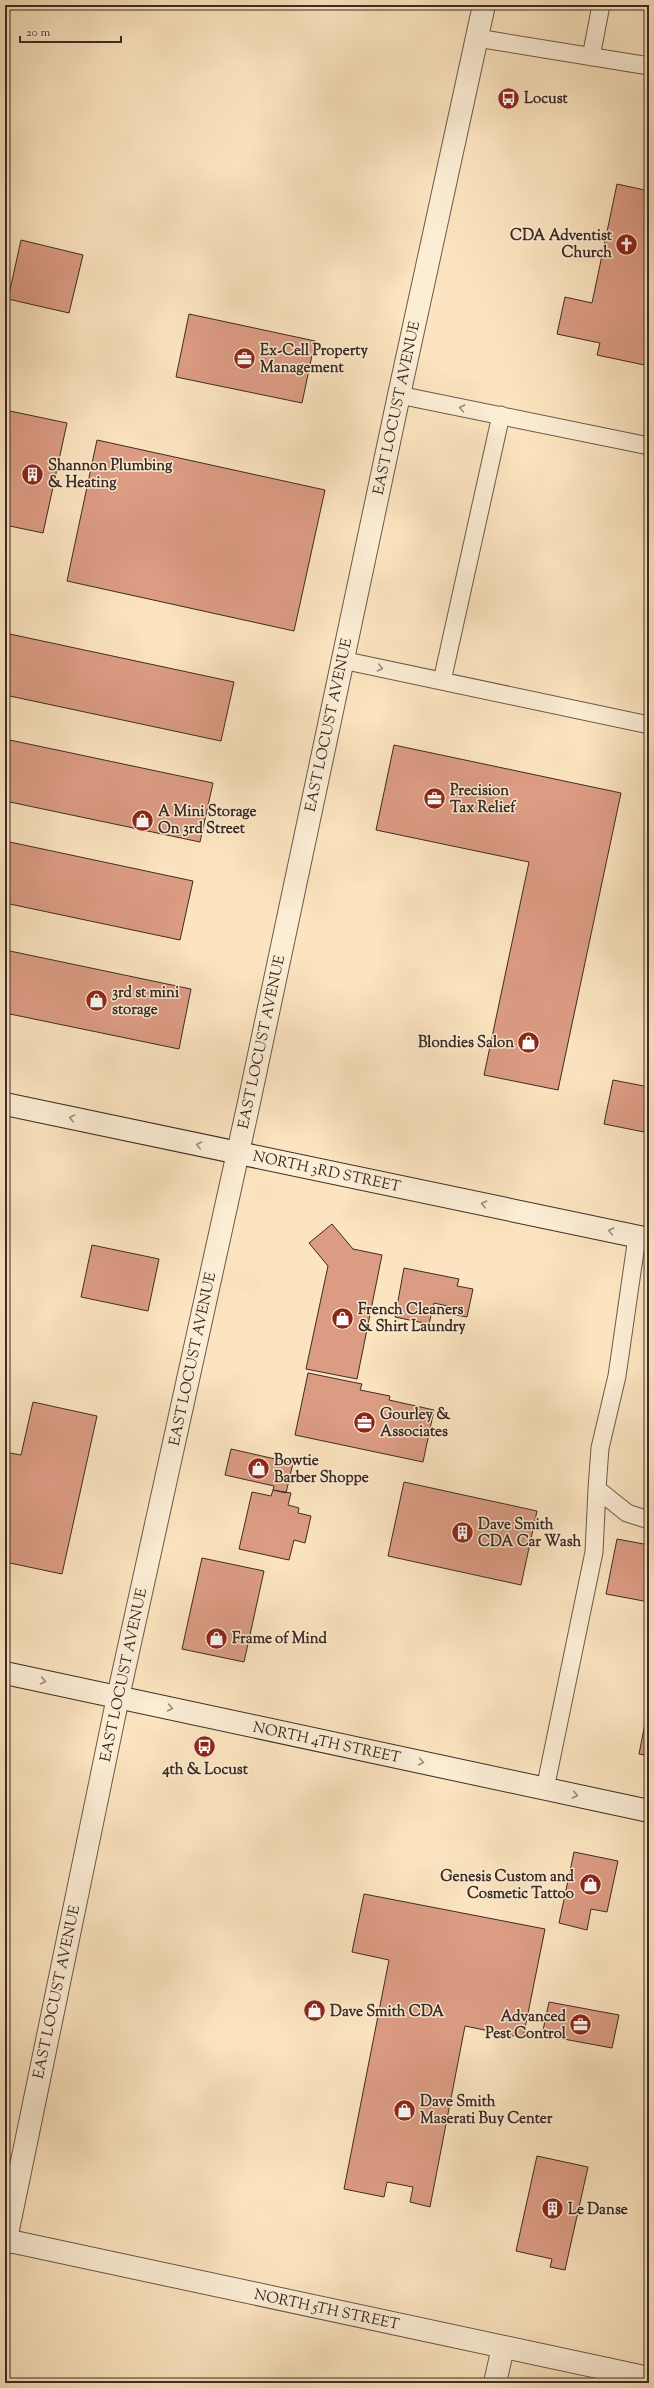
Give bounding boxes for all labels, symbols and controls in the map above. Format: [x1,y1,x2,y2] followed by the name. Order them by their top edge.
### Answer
[20,18,121,44] scale bar
[26,24,51,42] text: 20 m
[495,85,521,111] bus stop icon: Locust
[524,89,569,110] place label: Locust
[510,226,613,264] place label: CDA Adventist Church
[614,231,640,257] church icon: CDA Adventist Church
[369,320,426,497] street label: EAST LOCUST AVENUE
[260,341,368,379] place label: Ex-Cell Property Management
[232,346,258,372] office icon: Ex-Cell Property Management
[459,404,465,413] one-way arrow
[48,456,173,494] place label: Shannon Plumbing & Heating
[19,461,45,487] building icon: Shannon Plumbing & Heating
[301,637,358,814] street label: EAST LOCUST AVENUE
[377,664,384,672] one-way arrow
[450,781,517,819] place label: Precision Tax Relief
[421,786,447,812] office icon: Precision Tax Relief
[158,802,257,840] place label: A Mini Storage On 3rd Street
[129,807,155,833] shop icon: A Mini Storage On 3rd Street
[234,954,291,1131] street label: EAST LOCUST AVENUE
[112,983,180,1021] place label: 3rd st mini storage
[84,988,110,1014] shop icon: 3rd st mini storage
[516,1029,542,1055] shop icon: Blondies Salon
[418,1033,514,1054] place label: Blondies Salon
[68,1114,75,1122] one-way arrow
[196,1141,202,1149] one-way arrow
[251,1147,403,1198] street label: NORTH 3RD STREET
[480,1201,487,1209] one-way arrow
[608,1228,614,1236] one-way arrow
[165,1271,222,1448] street label: EAST LOCUST AVENUE
[358,1300,466,1338] place label: French Cleaners & Shirt Laundry
[330,1305,356,1331] shop icon: French Cleaners & Shirt Laundry
[380,1405,451,1443] place label: Gourley & Associates
[352,1410,378,1436] office icon: Gourley & Associates
[274,1451,369,1489] place label: Bowtie Barber Shoppe
[246,1456,272,1482] shop icon: Bowtie Barber Shoppe
[478,1515,582,1553] place label: Dave Smith CDA Car Wash
[449,1520,475,1546] building icon: Dave Smith CDA Car Wash
[96,1587,153,1764] street label: EAST LOCUST AVENUE
[203,1625,229,1651] shop icon: Frame of Mind
[232,1629,327,1650] place label: Frame of Mind
[40,1677,46,1685] one-way arrow
[167,1704,173,1712] one-way arrow
[251,1718,403,1769] street label: NORTH 4TH STREET
[192,1733,218,1759] bus stop icon: 4th & Locust
[417,1757,424,1765] one-way arrow
[161,1760,249,1781] place label: 4th & Locust
[572,1791,578,1799] one-way arrow
[440,1867,575,1905] place label: Genesis Custom and Cosmetic Tattoo
[577,1872,603,1898] shop icon: Genesis Custom and Cosmetic Tattoo
[29,1904,86,2081] street label: EAST LOCUST AVENUE
[301,1998,327,2024] shop icon: Dave Smith CDA
[330,2002,445,2023] place label: Dave Smith CDA
[485,2007,567,2045] place label: Advanced Pest Control
[568,2012,594,2038] office icon: Advanced Pest Control
[420,2092,553,2130] place label: Dave Smith Maserati Buy Center
[391,2097,417,2123] shop icon: Dave Smith Maserati Buy Center
[539,2196,565,2222] building icon: Le Danse
[568,2200,628,2221] place label: Le Danse
[252,2285,402,2336] street label: NORTH 5TH STREET

